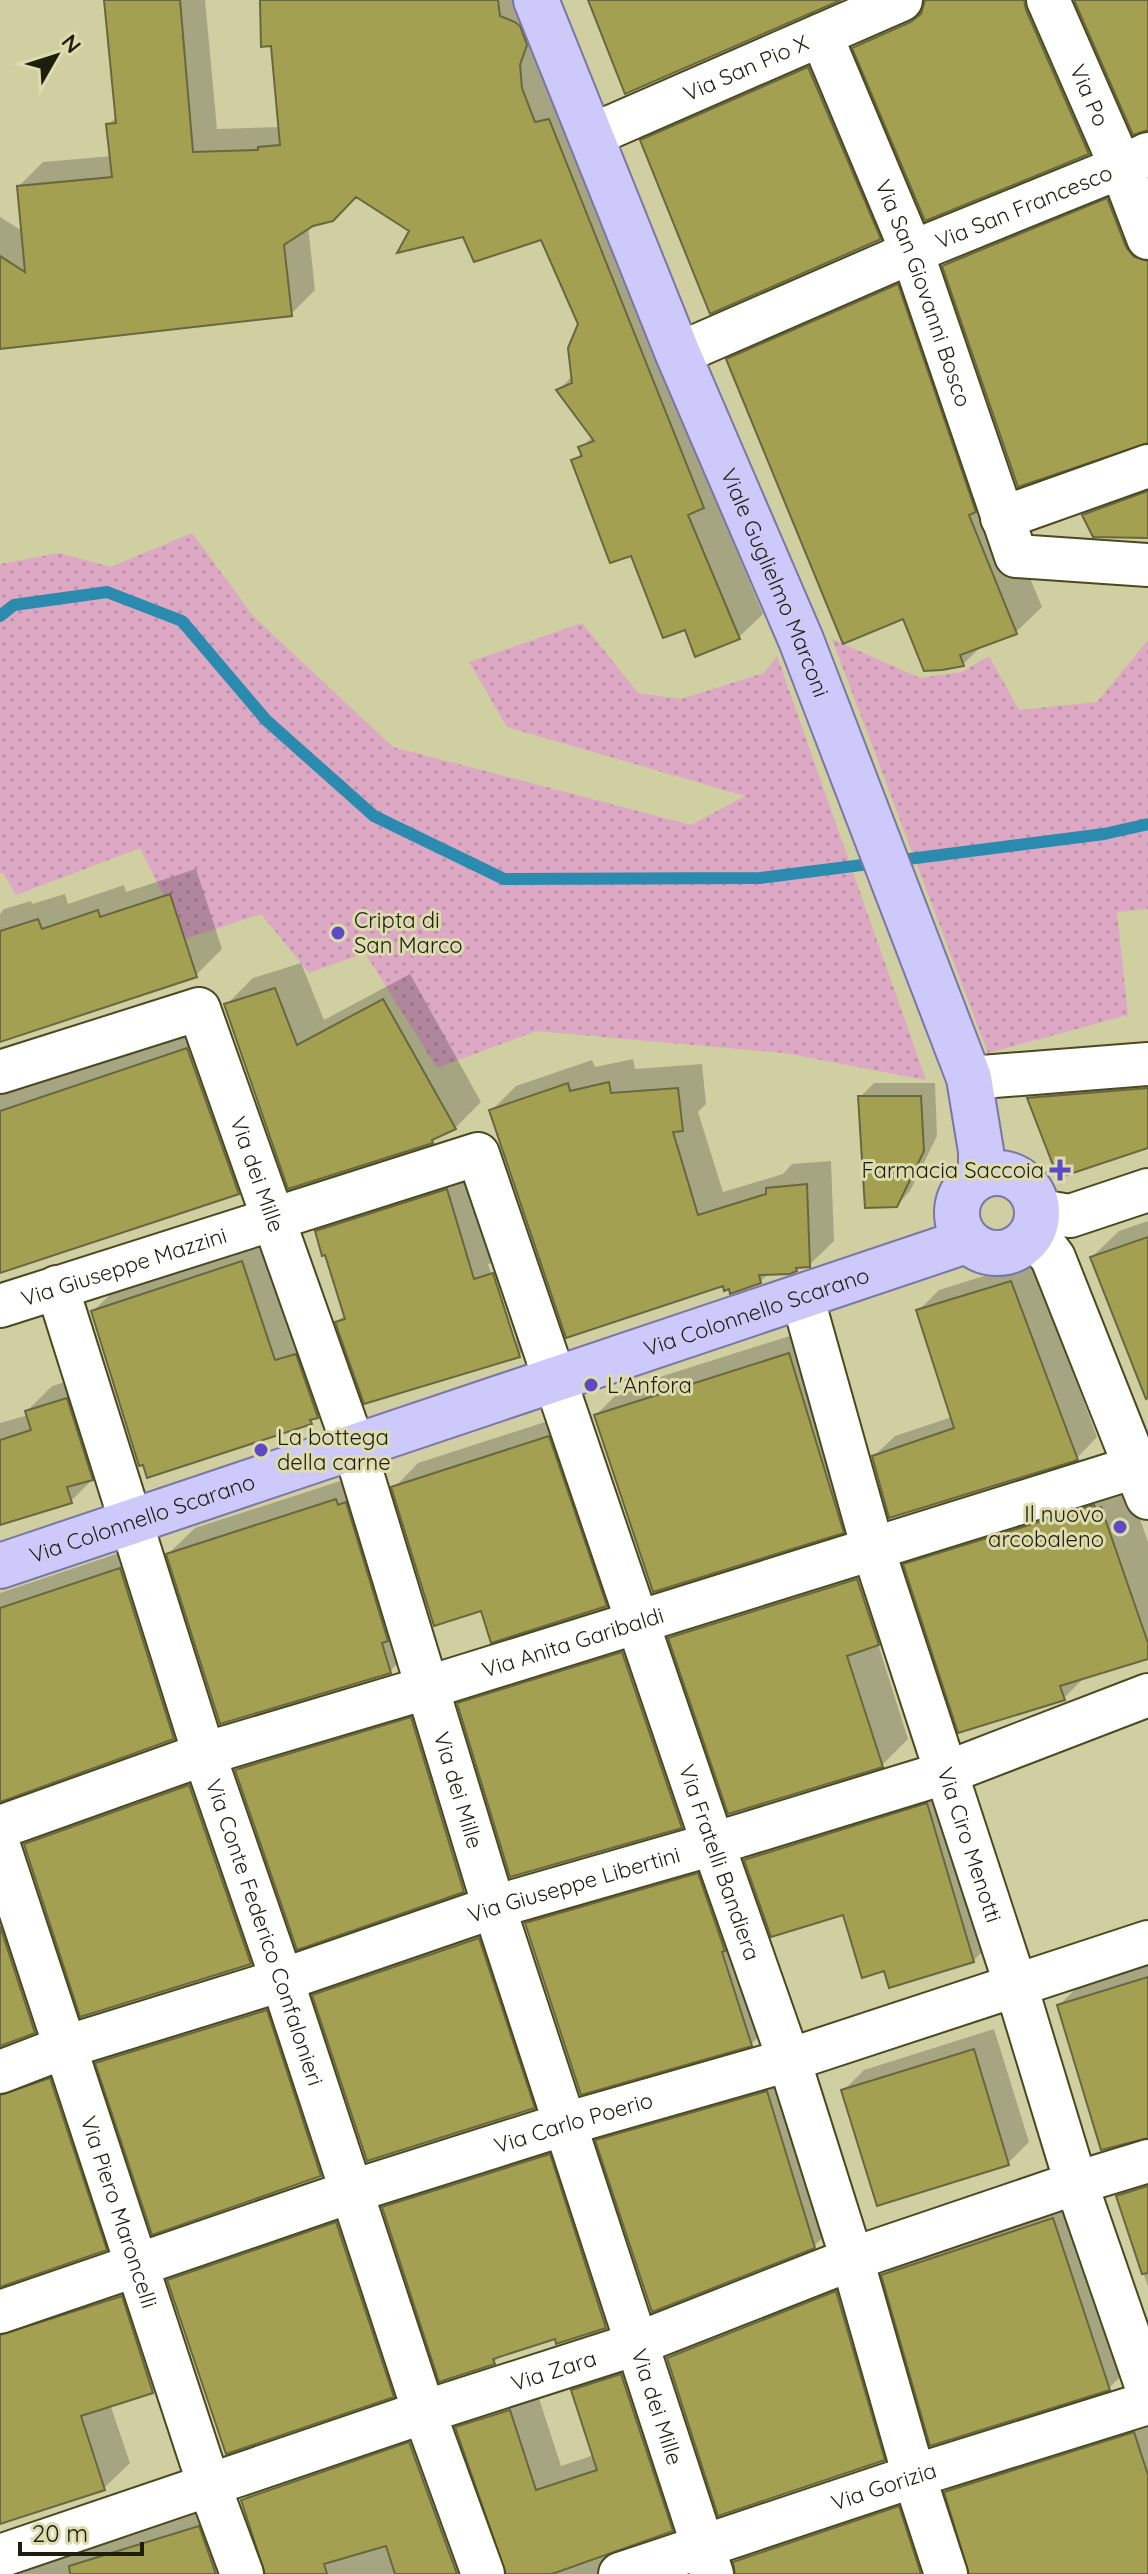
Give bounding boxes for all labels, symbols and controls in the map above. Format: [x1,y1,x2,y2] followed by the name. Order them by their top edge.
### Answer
[16,16,96,96] north arrow
[56,28,88,59] text: N
[679,28,813,107] street label: Via San Pio X
[1064,60,1115,131] street label: Via Po
[931,158,1116,255] street label: Via San Francesco
[869,175,978,411] street label: Via San Giovanni Bosco
[715,464,836,701] street label: Viale Guglielmo Marconi
[354,906,463,959] place label: Cripta di San Marco
[329,924,347,942] marker: Cripta di San Marco
[224,1113,291,1236] street label: Via dei Mille
[862,1156,1044,1184] place label: Farmacia Saccoia
[1051,1161,1069,1179] marker: Farmacia Saccoia
[18,1221,230,1312] street label: Via Giuseppe Mazzini
[640,1261,873,1362] street label: Via Colonnello Scarano
[607,1371,692,1399] place label: L'Anfora
[582,1376,600,1394] marker: L'Anfora
[277,1423,391,1476] place label: La bottega della carne
[252,1441,270,1459] marker: La bottega della carne
[26,1467,259,1569] street label: Via Colonnello Scarano
[988,1500,1104,1553] place label: Il nuovo arcobaleno
[1111,1518,1129,1536] marker: Il nuovo arcobaleno
[478,1601,667,1684] street label: Via Anita Garibaldi
[427,1728,489,1852] street label: Via dei Mille
[673,1761,767,1964] street label: Via Fratelli Bandiera
[931,1764,1008,1926] street label: Via Ciro Menotti
[200,1775,330,2089] street label: Via Conte Federico Confalonieri
[464,1840,683,1929] street label: Via Giuseppe Libertini
[491,2086,656,2160] street label: Via Carlo Poerio
[75,2112,164,2312] street label: Via Piero Maroncelli
[508,2344,600,2397] street label: Via Zara
[625,2345,689,2468] street label: Via dei Mille
[828,2456,940,2517] street label: Via Gorizia
[20,2506,142,2556] scale bar
[32,2518,88,2548] text: 20 m

